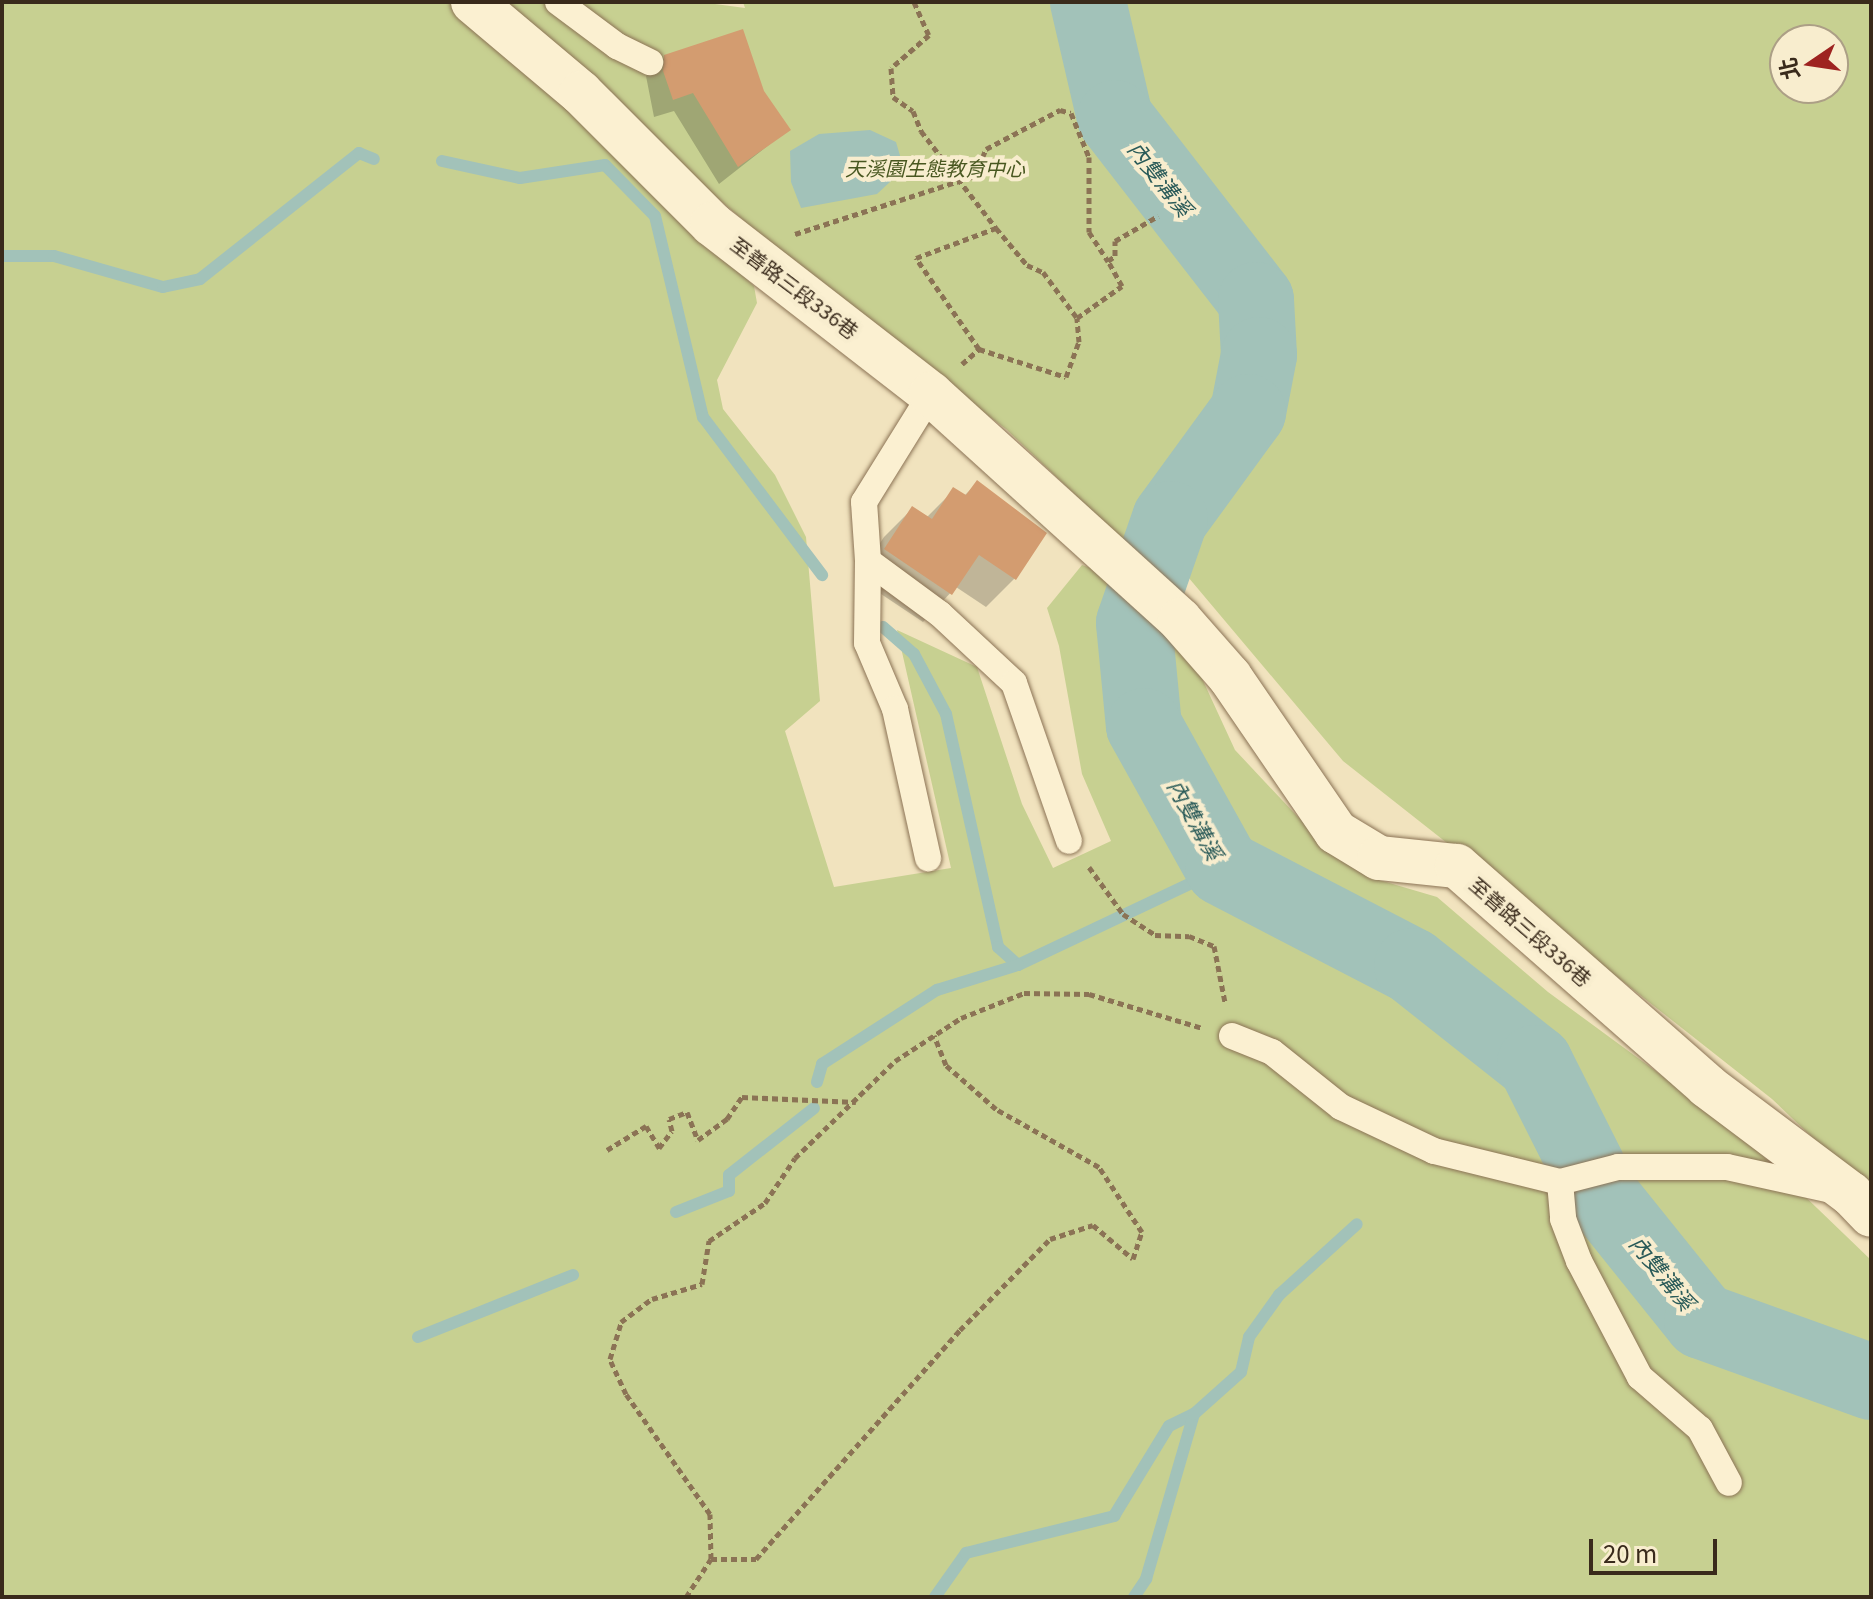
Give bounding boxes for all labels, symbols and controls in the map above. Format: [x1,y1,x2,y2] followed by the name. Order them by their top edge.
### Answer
[1769,24,1849,104] north arrow
[1769,55,1806,83] text: 北
[1124,135,1198,221] water label: 內雙溝溪
[845,155,1025,179] park label: 天溪園生態教育中心
[727,231,863,343] street label: 至善路三段336巷
[1163,774,1229,864] water label: 內雙溝溪
[1465,872,1597,990] street label: 至善路三段336巷
[1625,1229,1701,1315] water label: 內雙溝溪
[1593,1523,1721,1573] scale bar
[1603,1535,1657,1570] text: 20 m

